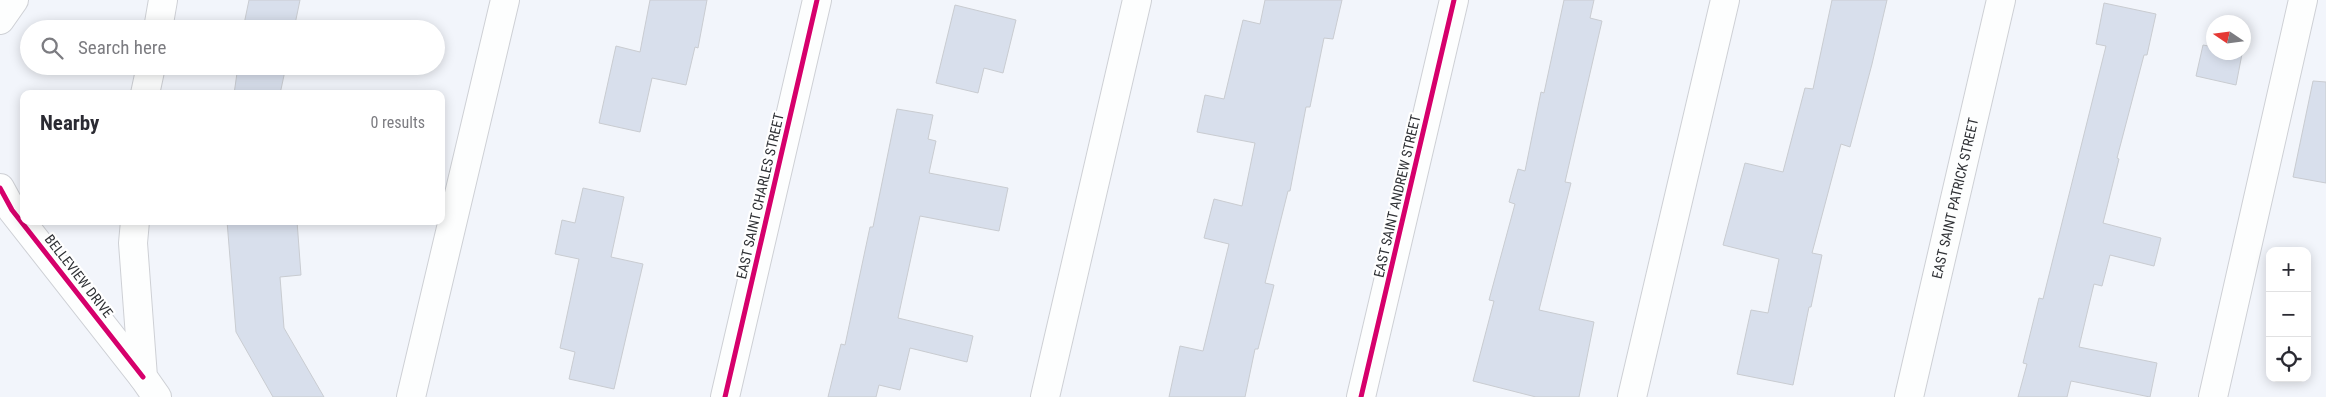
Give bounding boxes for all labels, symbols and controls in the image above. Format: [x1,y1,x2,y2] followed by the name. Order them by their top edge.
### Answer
[2206,15,2251,60] north arrow
[20,20,445,75] search box
[38,34,66,62] icon: search
[78,36,166,59] text: Search here
[40,111,99,135] text: Nearby
[733,112,787,280] street label: EAST SAINT CHARLES STREET
[370,113,425,132] text: 0 results
[1370,113,1424,279] street label: EAST SAINT ANDREW STREET
[1929,116,1981,280] street label: EAST SAINT PATRICK STREET
[42,231,116,321] street label: BELLEVIEW DRIVE
[2266,247,2311,382] map controls
[2266,247,2311,292] button: +
[2266,292,2311,337] button: −
[2266,337,2311,382] button: locate

